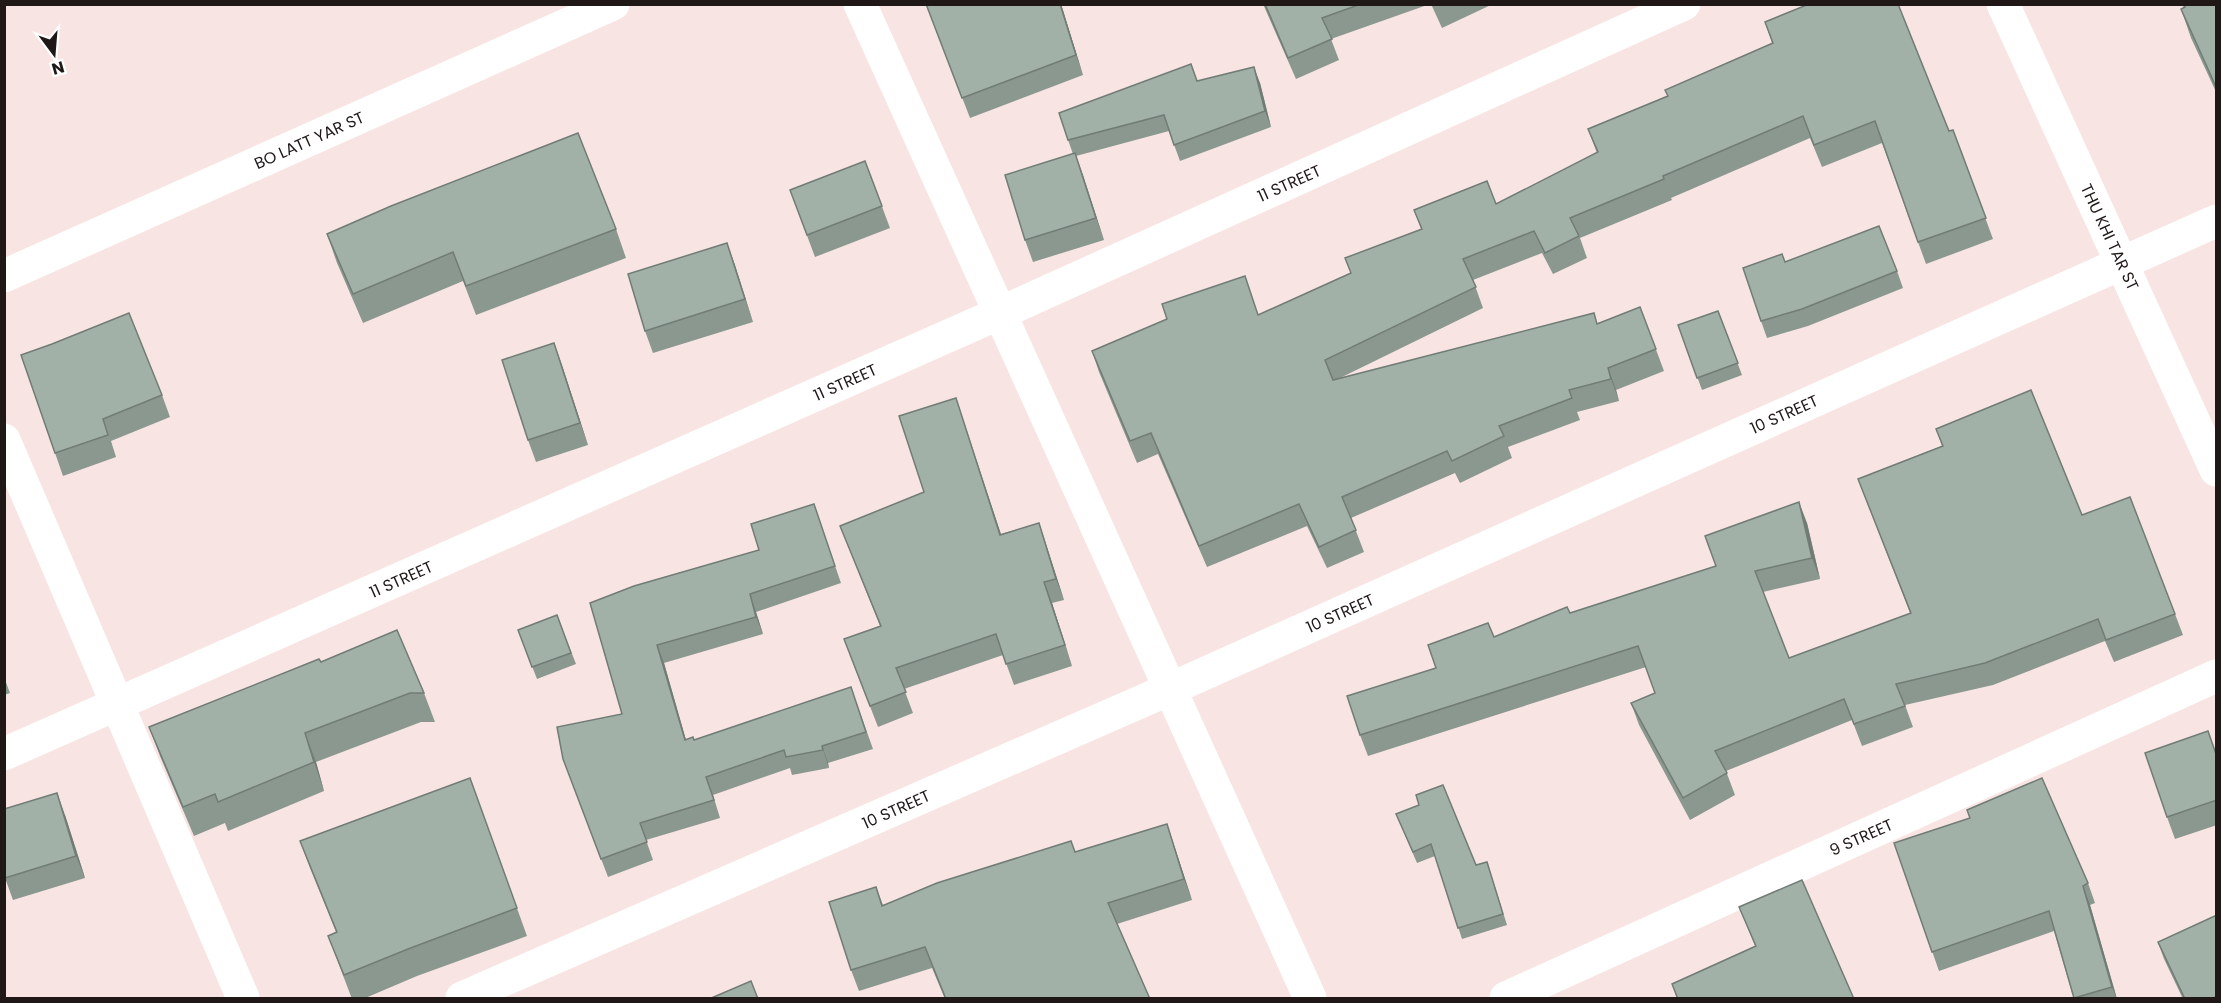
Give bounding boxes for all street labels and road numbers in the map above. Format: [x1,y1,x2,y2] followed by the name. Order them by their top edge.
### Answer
[251,106,368,175] street label: BO LATT YAR ST
[1254,159,1325,208] street label: 11 STREET
[2075,180,2144,295] street label: THU KHI TAR ST
[810,358,881,407] street label: 11 STREET
[1747,389,1822,440] street label: 10 STREET
[366,555,437,604] street label: 11 STREET
[1303,588,1378,639] street label: 10 STREET
[859,784,934,835] street label: 10 STREET
[1826,813,1897,862] street label: 9 STREET

